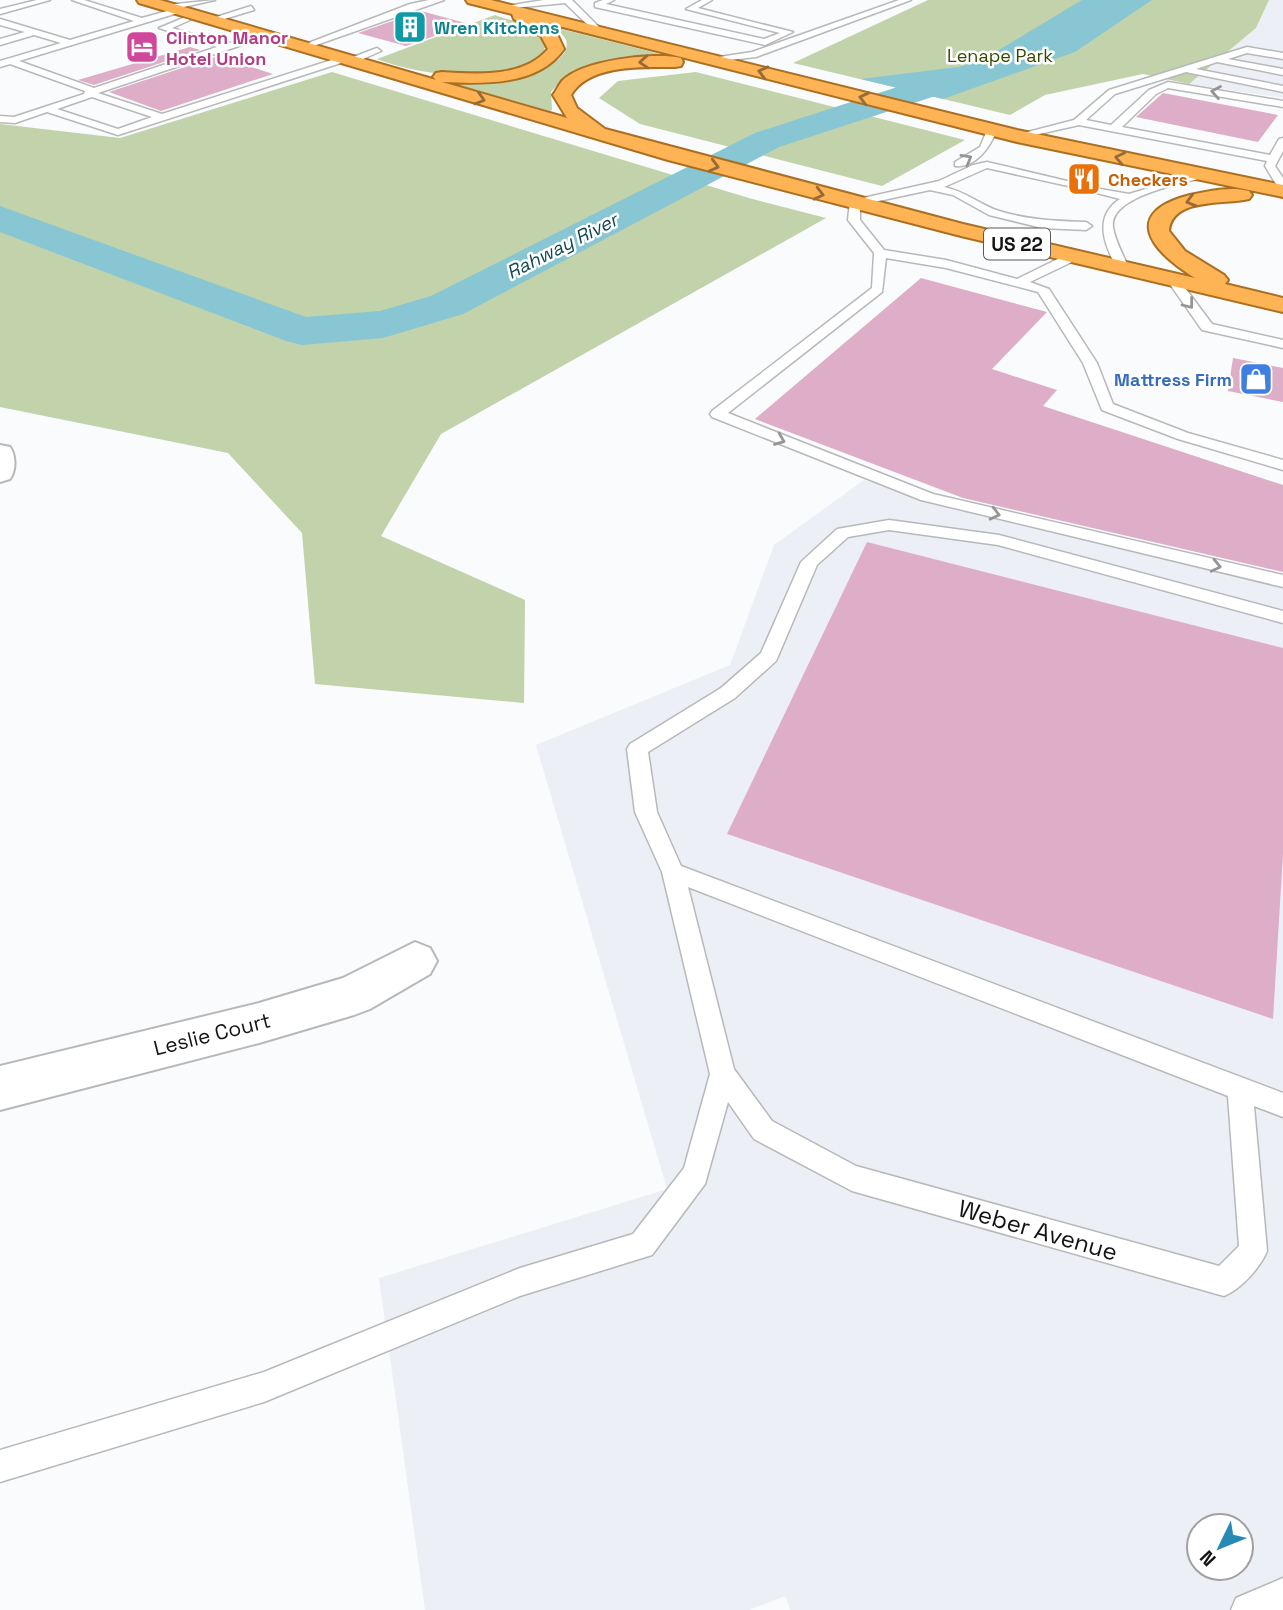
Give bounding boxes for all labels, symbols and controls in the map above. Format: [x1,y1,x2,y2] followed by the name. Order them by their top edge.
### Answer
[391,8,429,46] building icon: Wren Kitchens
[434,16,560,39] place label: Wren Kitchens
[166,26,288,70] place label: Clinton Manor Hotel Union
[123,28,161,66] hotel icon: Clinton Manor Hotel Union
[947,44,1053,67] park label: Lenape Park
[638,54,649,69] one-way arrow
[757,66,769,80] one-way arrow
[1210,85,1222,100] one-way arrow
[474,91,486,106] one-way arrow
[859,92,871,106] one-way arrow
[1114,152,1126,167] one-way arrow
[960,154,973,167] one-way arrow
[708,158,720,172] one-way arrow
[1065,160,1103,198] restaurant icon: Checkers
[1108,168,1188,191] place label: Checkers
[813,186,825,200] one-way arrow
[1185,193,1197,207] one-way arrow
[502,206,623,285] water label: Rahway River
[984,228,1050,260] road number: US 22
[1180,297,1193,309] one-way arrow
[1237,360,1275,398] shop icon: Mattress Firm
[1114,368,1232,391] place label: Mattress Firm
[773,432,785,446] one-way arrow
[989,506,1001,520] one-way arrow
[1210,558,1222,572] one-way arrow
[151,1006,273,1062] street label: Leslie Court
[955,1192,1121,1268] street label: Weber Avenue
[1185,1512,1255,1582] north arrow
[1194,1545,1221,1571] text: N

